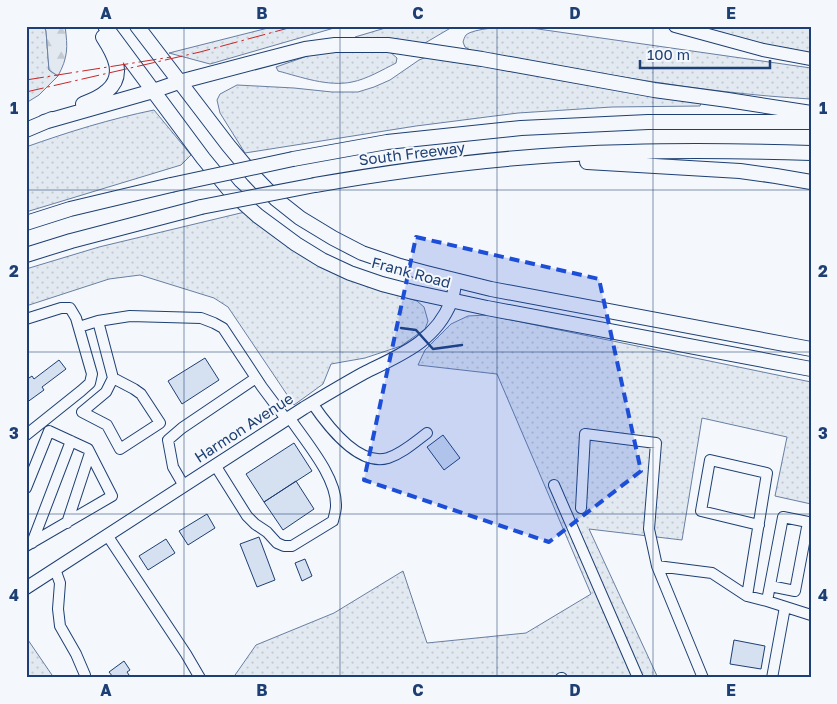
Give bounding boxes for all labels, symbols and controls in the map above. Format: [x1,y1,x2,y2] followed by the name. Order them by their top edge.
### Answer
[100,3,112,23] text: A
[256,3,268,23] text: B
[412,3,424,23] text: C
[569,3,581,23] text: D
[726,3,736,23] text: E
[640,38,770,70] scale bar
[647,45,690,63] text: 100 m
[10,98,18,118] text: 1
[819,98,827,118] text: 1
[358,137,467,168] street label: South Freeway
[370,253,453,291] street label: Frank Road
[9,261,19,281] text: 2
[818,261,828,281] text: 2
[191,388,296,466] street label: Harmon Avenue
[9,423,19,443] text: 3
[818,423,828,443] text: 3
[9,585,19,605] text: 4
[818,585,828,605] text: 4
[100,680,112,700] text: A
[256,680,268,700] text: B
[412,680,424,700] text: C
[569,680,581,700] text: D
[726,680,736,700] text: E

